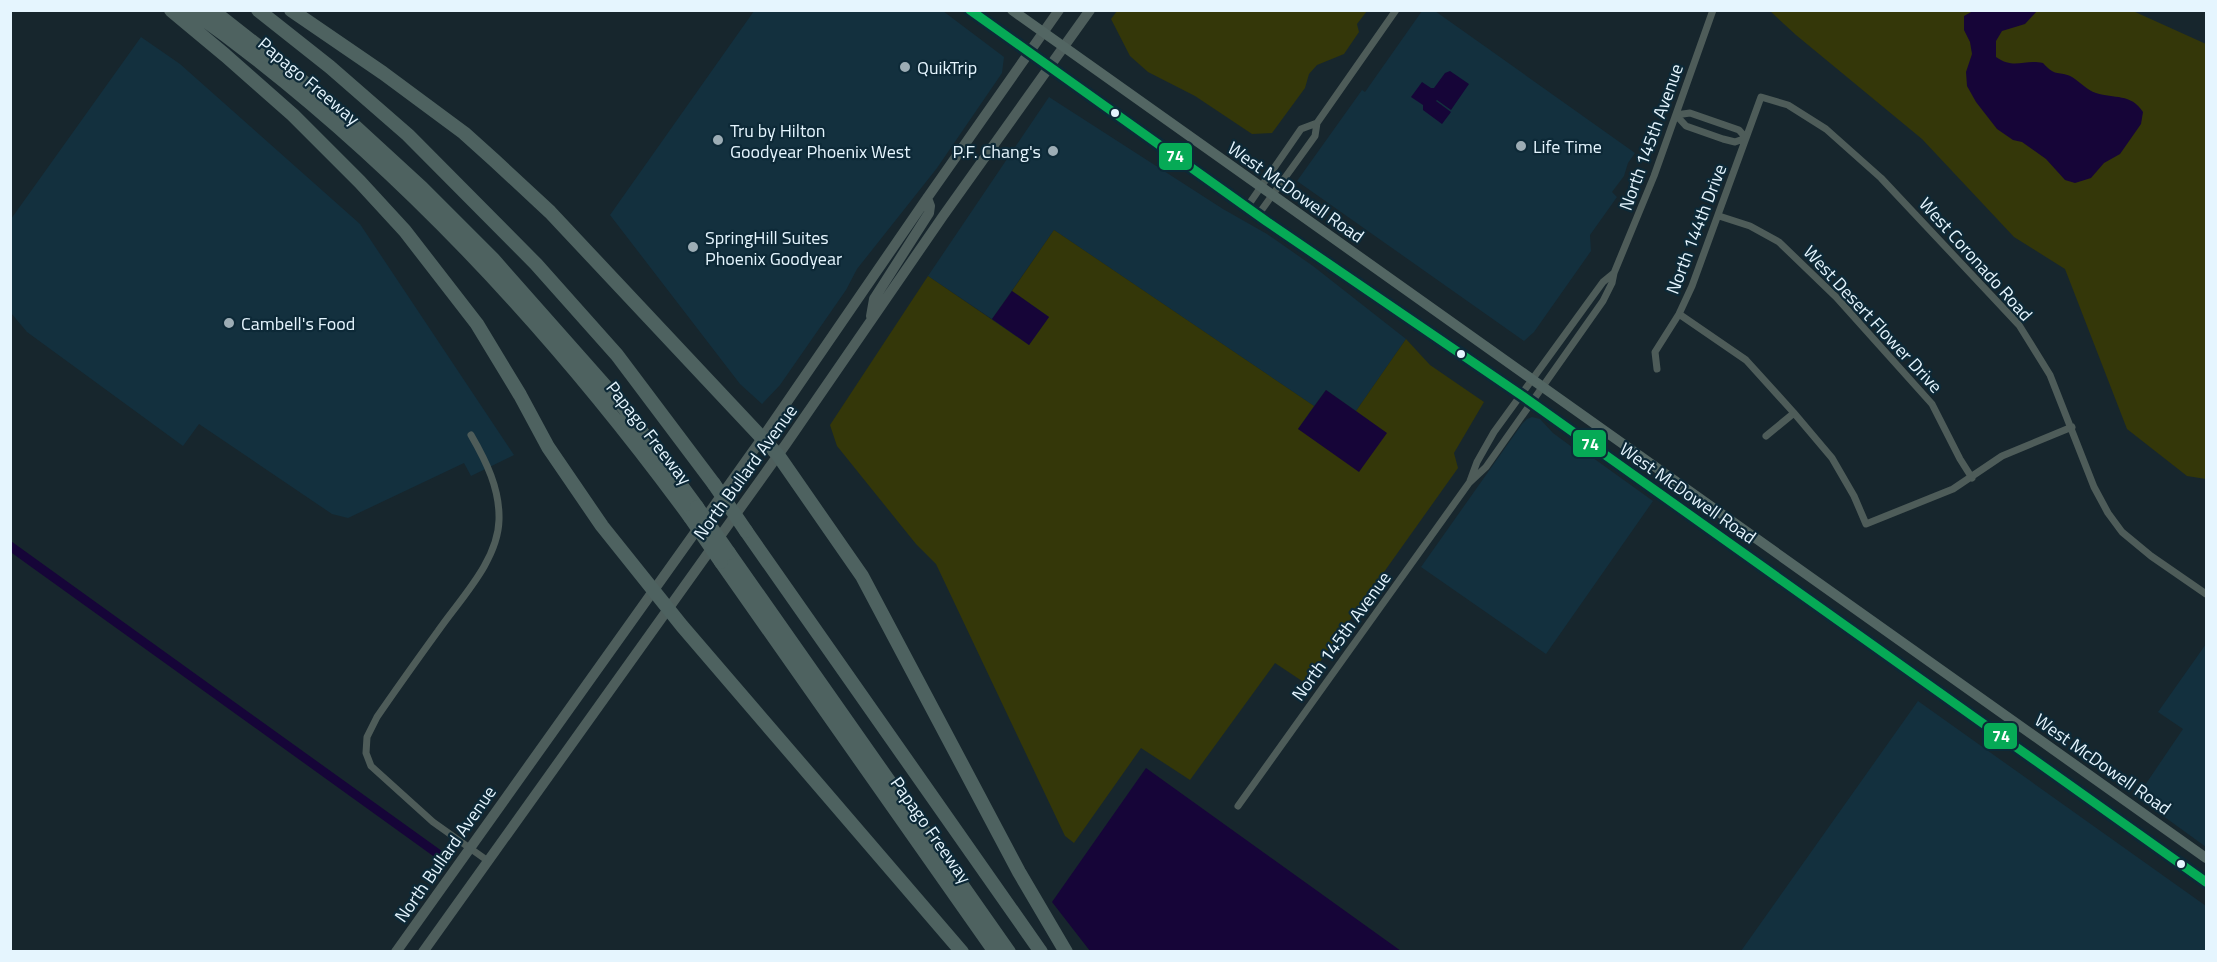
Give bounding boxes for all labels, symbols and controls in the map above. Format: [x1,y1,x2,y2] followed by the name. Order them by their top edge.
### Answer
[252,30,366,132] street label: Papago Freeway
[917,54,977,81] place label: QuikTrip
[898,60,912,74] marker: QuikTrip
[1612,60,1690,214] street label: North 145th Avenue
[1109,107,1121,119] unlabelled marker
[730,117,911,165] place label: Tru by Hilton Goodyear Phoenix West
[711,133,725,147] marker: Tru by Hilton Goodyear Phoenix West
[1533,133,1602,160] place label: Life Time
[1222,135,1370,249] street label: West McDowell Road
[952,138,1041,165] place label: P.F. Chang's
[1514,139,1528,153] marker: Life Time
[1158,142,1193,171] line badge: 74
[1046,144,1060,158] marker: P.F. Chang's
[1166,144,1184,168] text: 74
[1659,160,1733,298] street label: North 144th Drive
[1913,191,2039,327] street label: West Coronado Road
[705,224,842,272] place label: SpringHill Suites Phoenix Goodyear
[1797,239,1949,399] street label: West Desert Flower Drive
[686,240,700,254] marker: SpringHill Suites Phoenix Goodyear
[241,310,355,337] place label: Cambell's Food
[222,316,236,330] marker: Cambell's Food
[1455,348,1467,360] unlabelled marker
[600,375,698,491] street label: Papago Freeway
[687,399,803,545] street label: North Bullard Avenue
[1572,429,1607,458] line badge: 74
[1581,432,1599,456] text: 74
[1614,436,1762,550] street label: West McDowell Road
[1285,566,1397,706] street label: North 145th Avenue
[2029,707,2177,821] street label: West McDowell Road
[1983,722,2018,750] line badge: 74
[1992,724,2010,748] text: 74
[884,771,978,889] street label: Papago Freeway
[388,780,502,928] street label: North Bullard Avenue
[2175,858,2187,870] unlabelled marker

